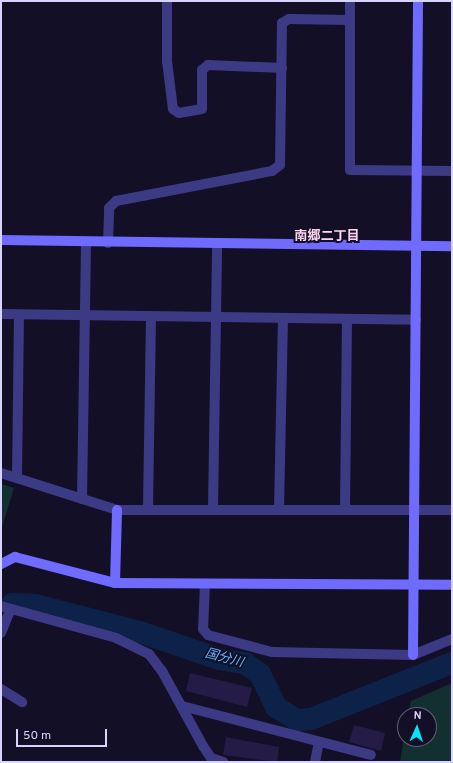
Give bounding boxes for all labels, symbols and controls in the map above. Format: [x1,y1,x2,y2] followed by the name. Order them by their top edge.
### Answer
[295,229,359,245] district label: 南郷二丁目
[203,646,245,672] water label: 国分川
[397,707,437,747] north arrow
[413,709,422,723] text: N
[18,721,109,747] scale bar
[23,728,51,744] text: 50 m

